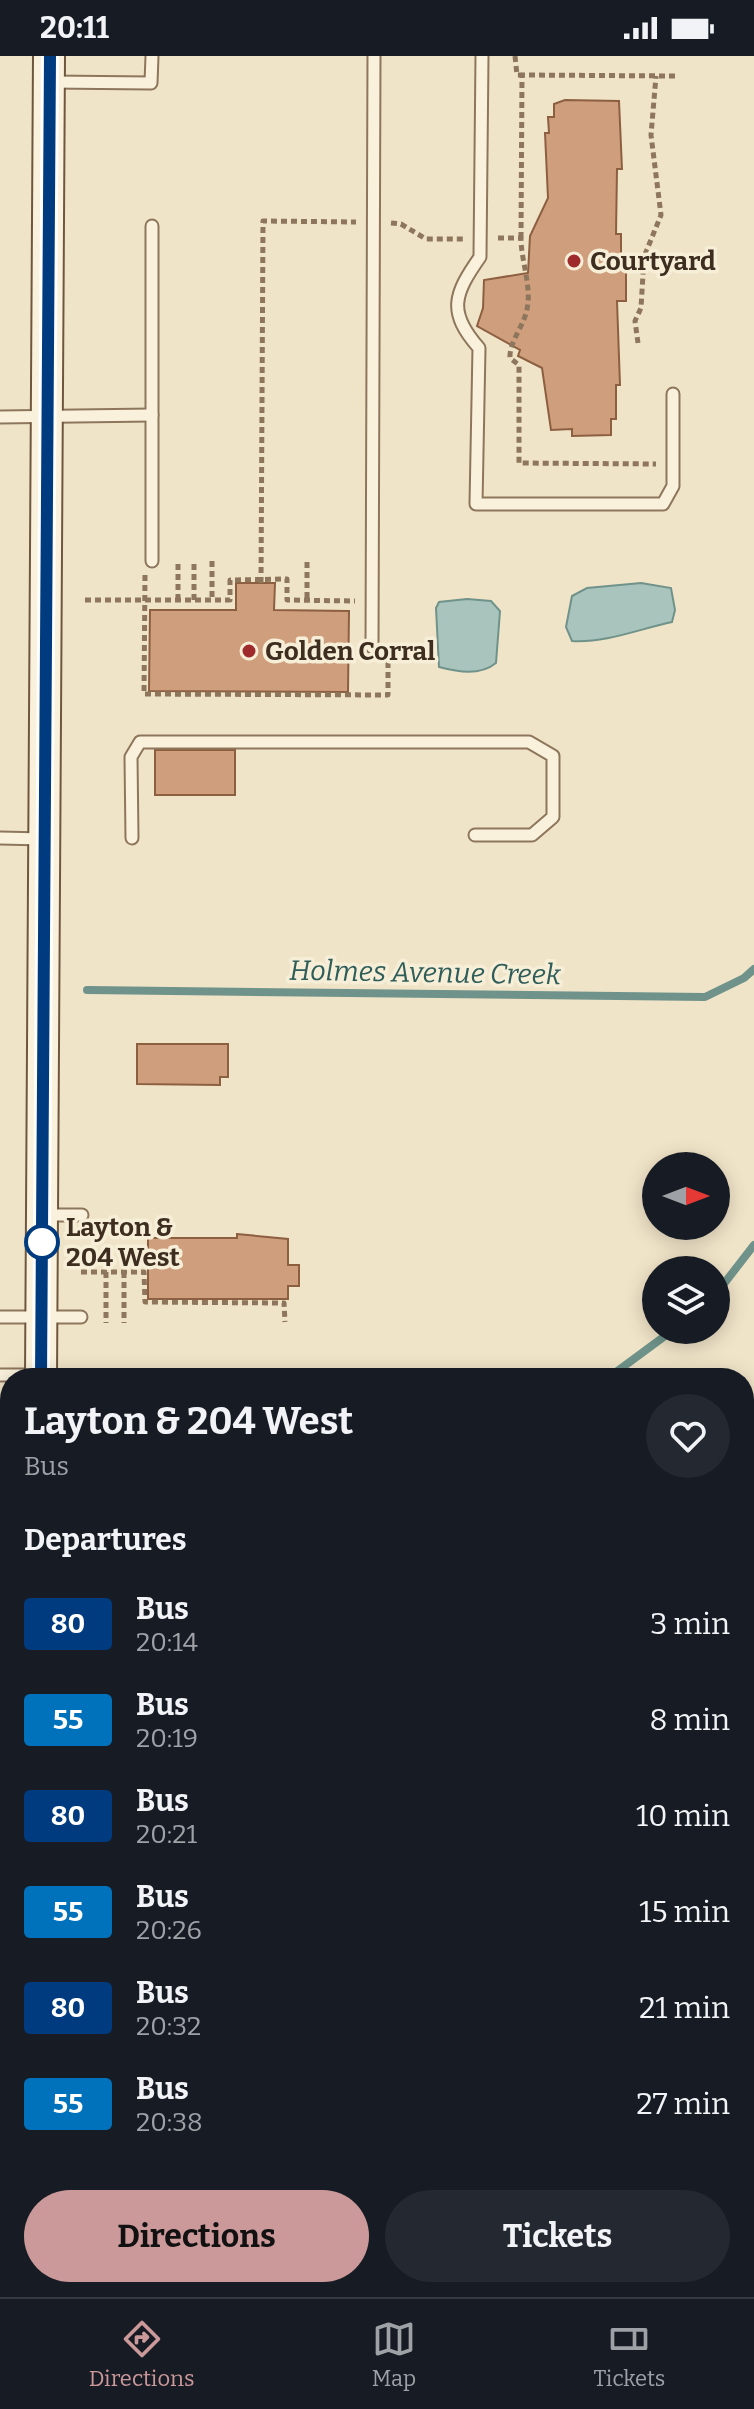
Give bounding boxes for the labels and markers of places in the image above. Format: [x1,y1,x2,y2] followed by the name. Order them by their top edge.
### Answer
[590,246,716,277] place label: Courtyard
[565,252,583,270] marker: Courtyard
[265,636,435,667] place label: Golden Corral
[240,642,258,660] marker: Golden Corral
[66,1212,181,1273] place label: Layton & 204 West
[25,1225,59,1259] marker: Layton & 204 West

